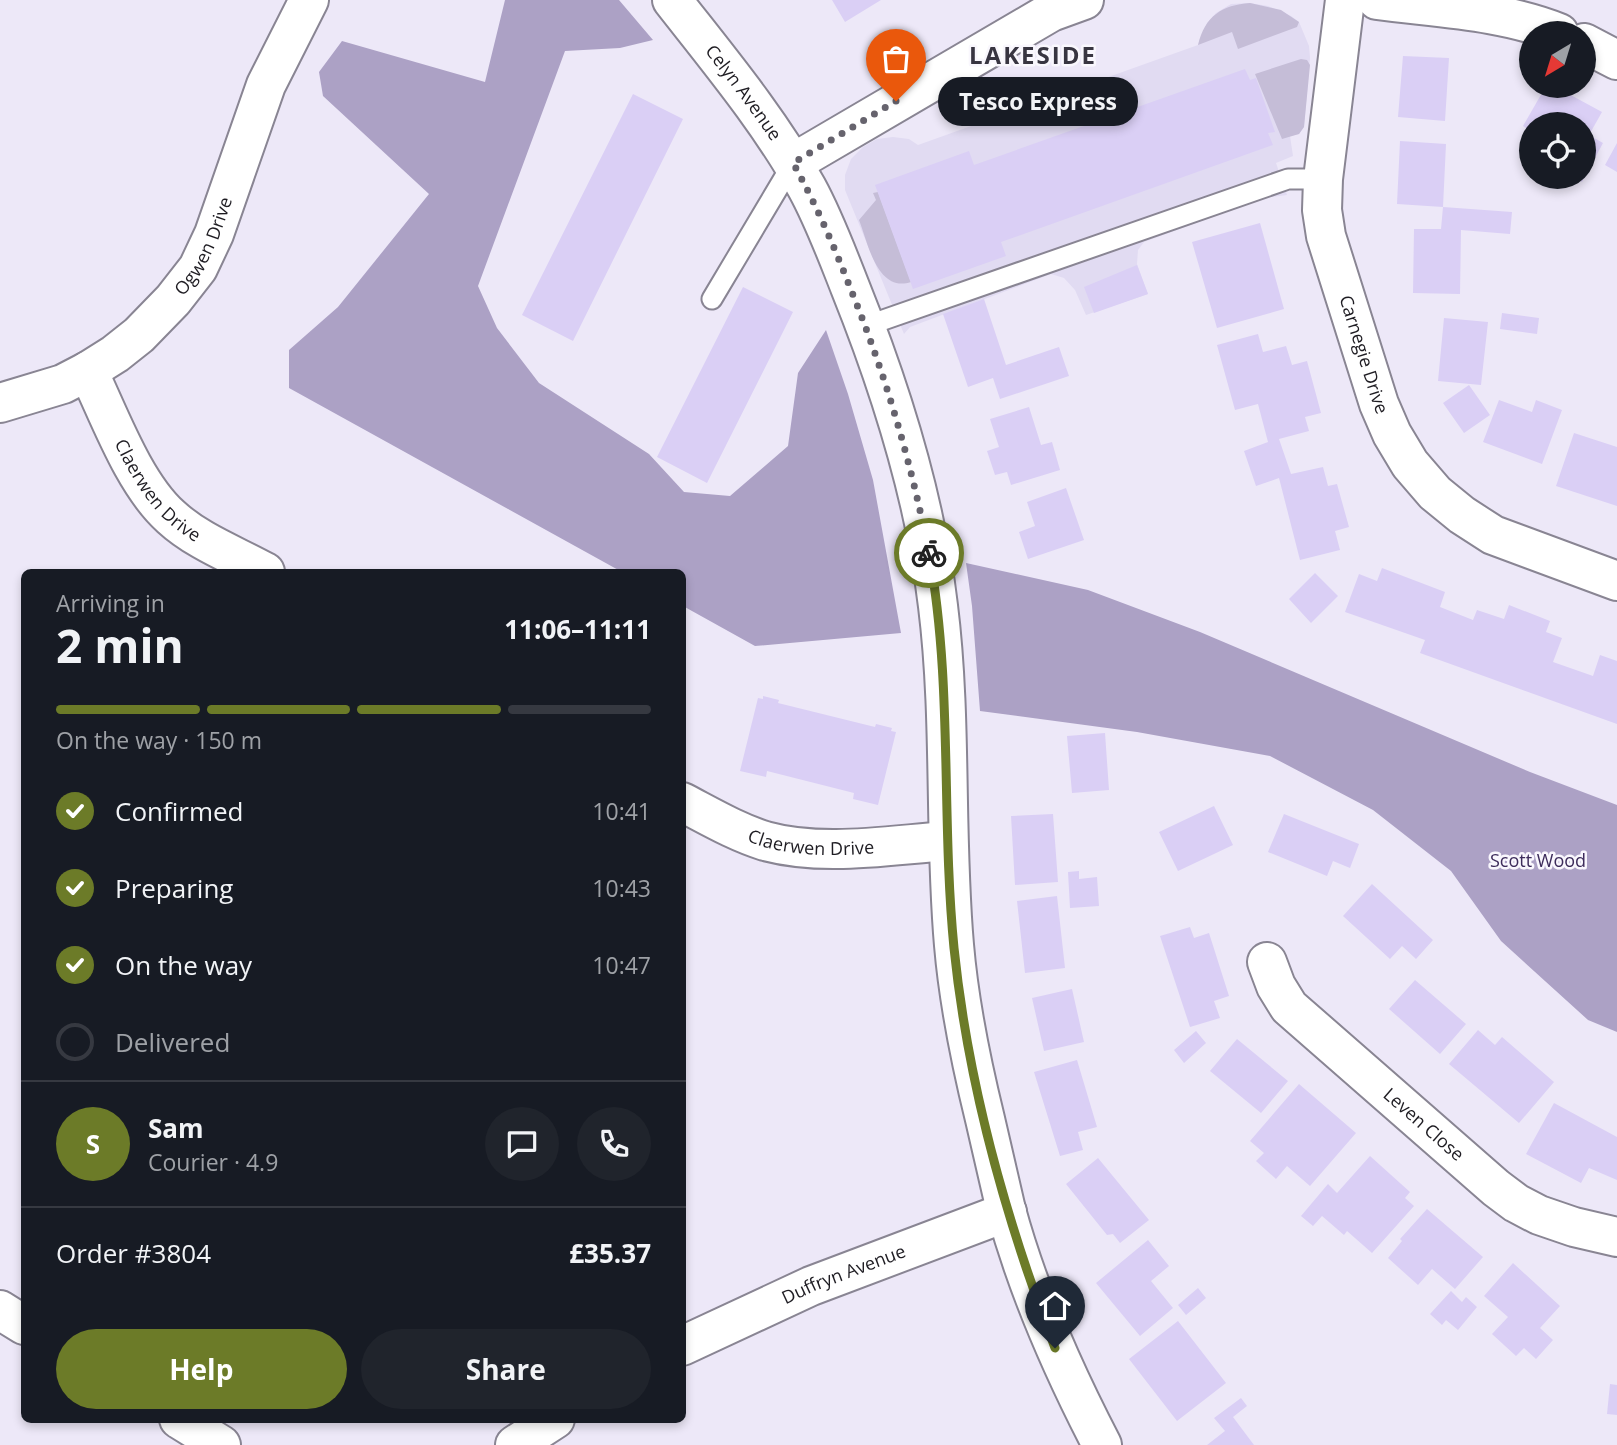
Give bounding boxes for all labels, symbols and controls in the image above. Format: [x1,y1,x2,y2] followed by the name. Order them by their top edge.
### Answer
[1519,21,1596,98] north arrow
[1519,21,1596,189] map controls
[866,29,926,101] pin
[969,38,1097,71] district label: LAKESIDE
[701,39,788,145] street label: Celyn Avenue
[877,40,915,78] icon: bag
[938,76,1138,126] callout: Tesco Express
[959,85,1117,117] text: Tesco Express
[1519,112,1596,189] button: locate
[168,193,237,300] street label: Ogwen Drive
[1334,292,1395,417] street label: Carnegie Drive
[110,435,206,547] street label: Claerwen Drive
[894,518,964,588] courier
[910,534,948,572] icon: bike
[56,587,165,619] text: Arriving in
[504,611,651,647] text: 11:06–11:11
[56,614,184,676] text: 2 min
[56,724,262,756] text: On the way · 150 m
[56,792,94,830] icon: check
[115,793,243,829] text: Confirmed
[592,795,651,827] text: 10:41
[745,823,875,860] street label: Claerwen Drive
[1490,848,1586,872] park label: Scott Wood
[56,869,94,907] icon: check
[115,870,233,906] text: Preparing
[592,872,651,904] text: 10:43
[56,946,94,984] icon: check
[115,947,252,983] text: On the way
[592,949,651,981] text: 10:47
[115,1024,230,1060] text: Delivered
[1379,1082,1470,1166] street label: Leven Close
[485,1107,559,1181] button: chat
[577,1107,651,1181] button: phone
[148,1110,204,1146] text: Sam
[86,1126,100,1162] text: S
[148,1146,278,1178] text: Courier · 4.9
[56,1235,211,1271] text: Order #3804
[569,1235,651,1271] text: £35.37
[778,1238,909,1309] street label: Duffryn Avenue
[1025,1276,1085,1348] pin
[1036,1287,1074,1325] icon: home
[56,1329,347,1409] button: Help
[361,1329,651,1409] button: Share

